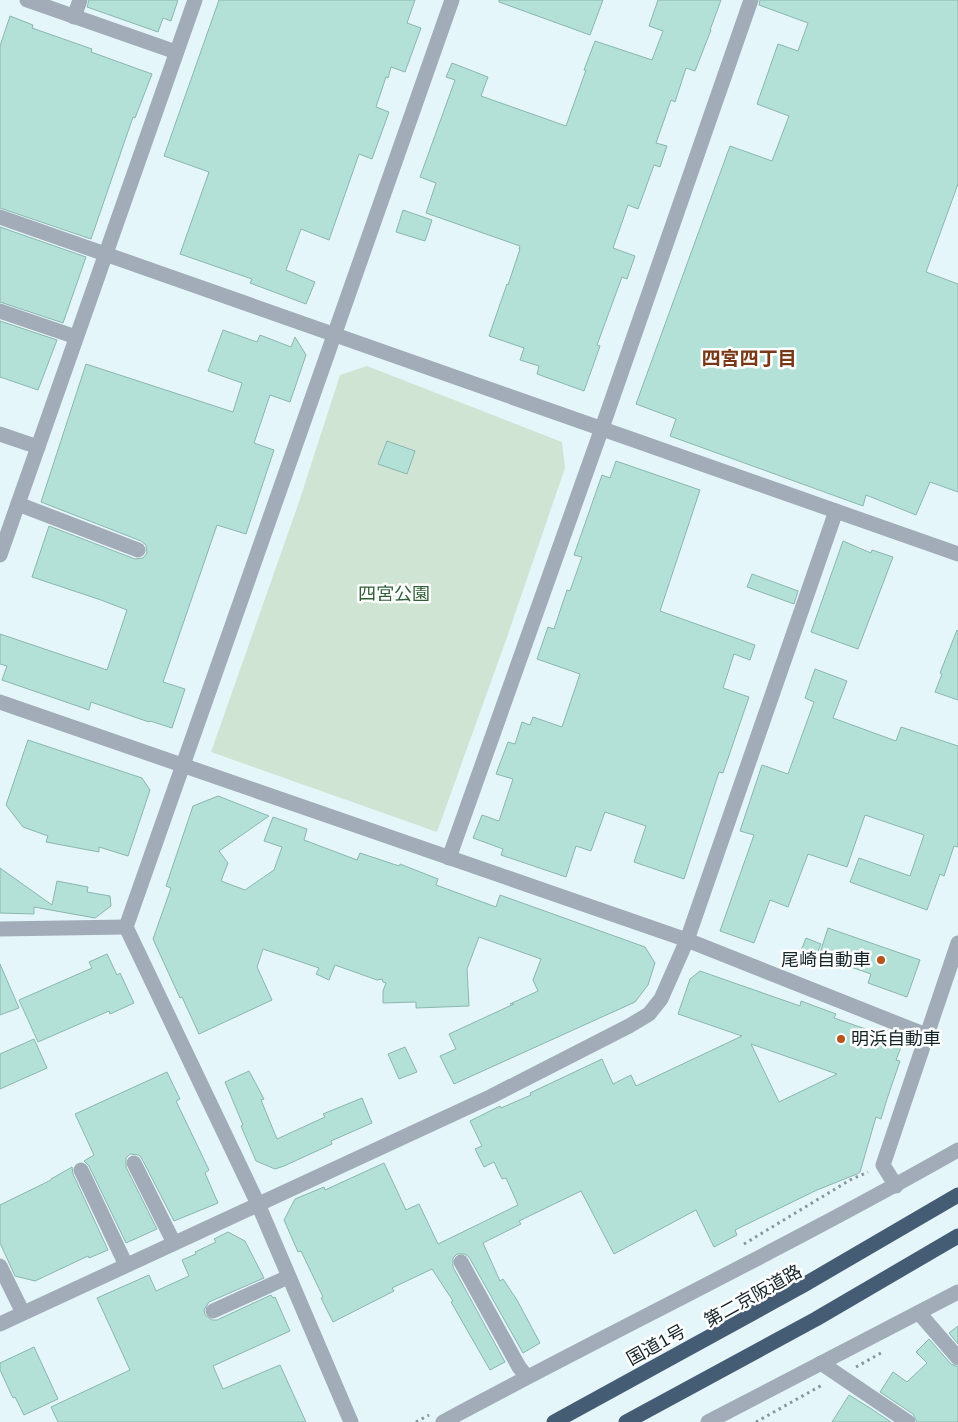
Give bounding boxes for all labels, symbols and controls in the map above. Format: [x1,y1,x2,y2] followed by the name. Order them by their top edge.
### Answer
[701,348,797,369] district label: 四宮四丁目
[358,584,430,604] park label: 四宮公園
[781,950,871,970] place label: 尾崎自動車
[875,954,887,966] marker: 尾崎自動車
[851,1029,941,1049] place label: 明浜自動車
[835,1033,847,1045] marker: 明浜自動車
[701,1261,805,1331] street label: 第二京阪道路
[623,1321,689,1369] street label: 国道1号

